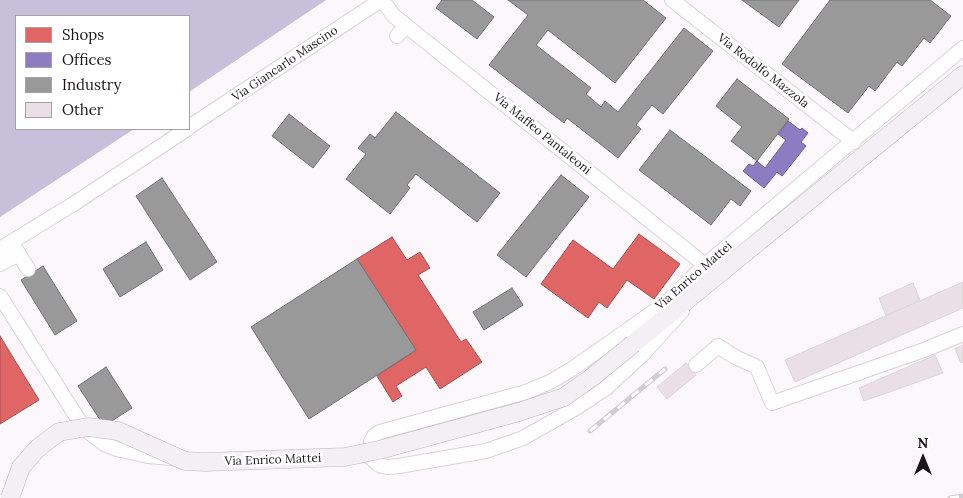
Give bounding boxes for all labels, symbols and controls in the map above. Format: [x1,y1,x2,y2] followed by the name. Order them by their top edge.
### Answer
[15,15,190,130] legend
[229,23,341,105] street label: Via Giancarlo Mascino
[62,25,104,44] text: Shops
[714,31,812,111] street label: Via Rodolfo Mazzola
[62,50,111,69] text: Offices
[62,75,121,94] text: Industry
[490,90,594,178] street label: Via Maffeo Pantaleoni
[62,100,103,119] text: Other
[653,239,735,313] street label: Via Enrico Mattei
[898,433,948,483] north arrow
[918,434,928,452] text: N
[224,451,322,469] street label: Via Enrico Mattei

